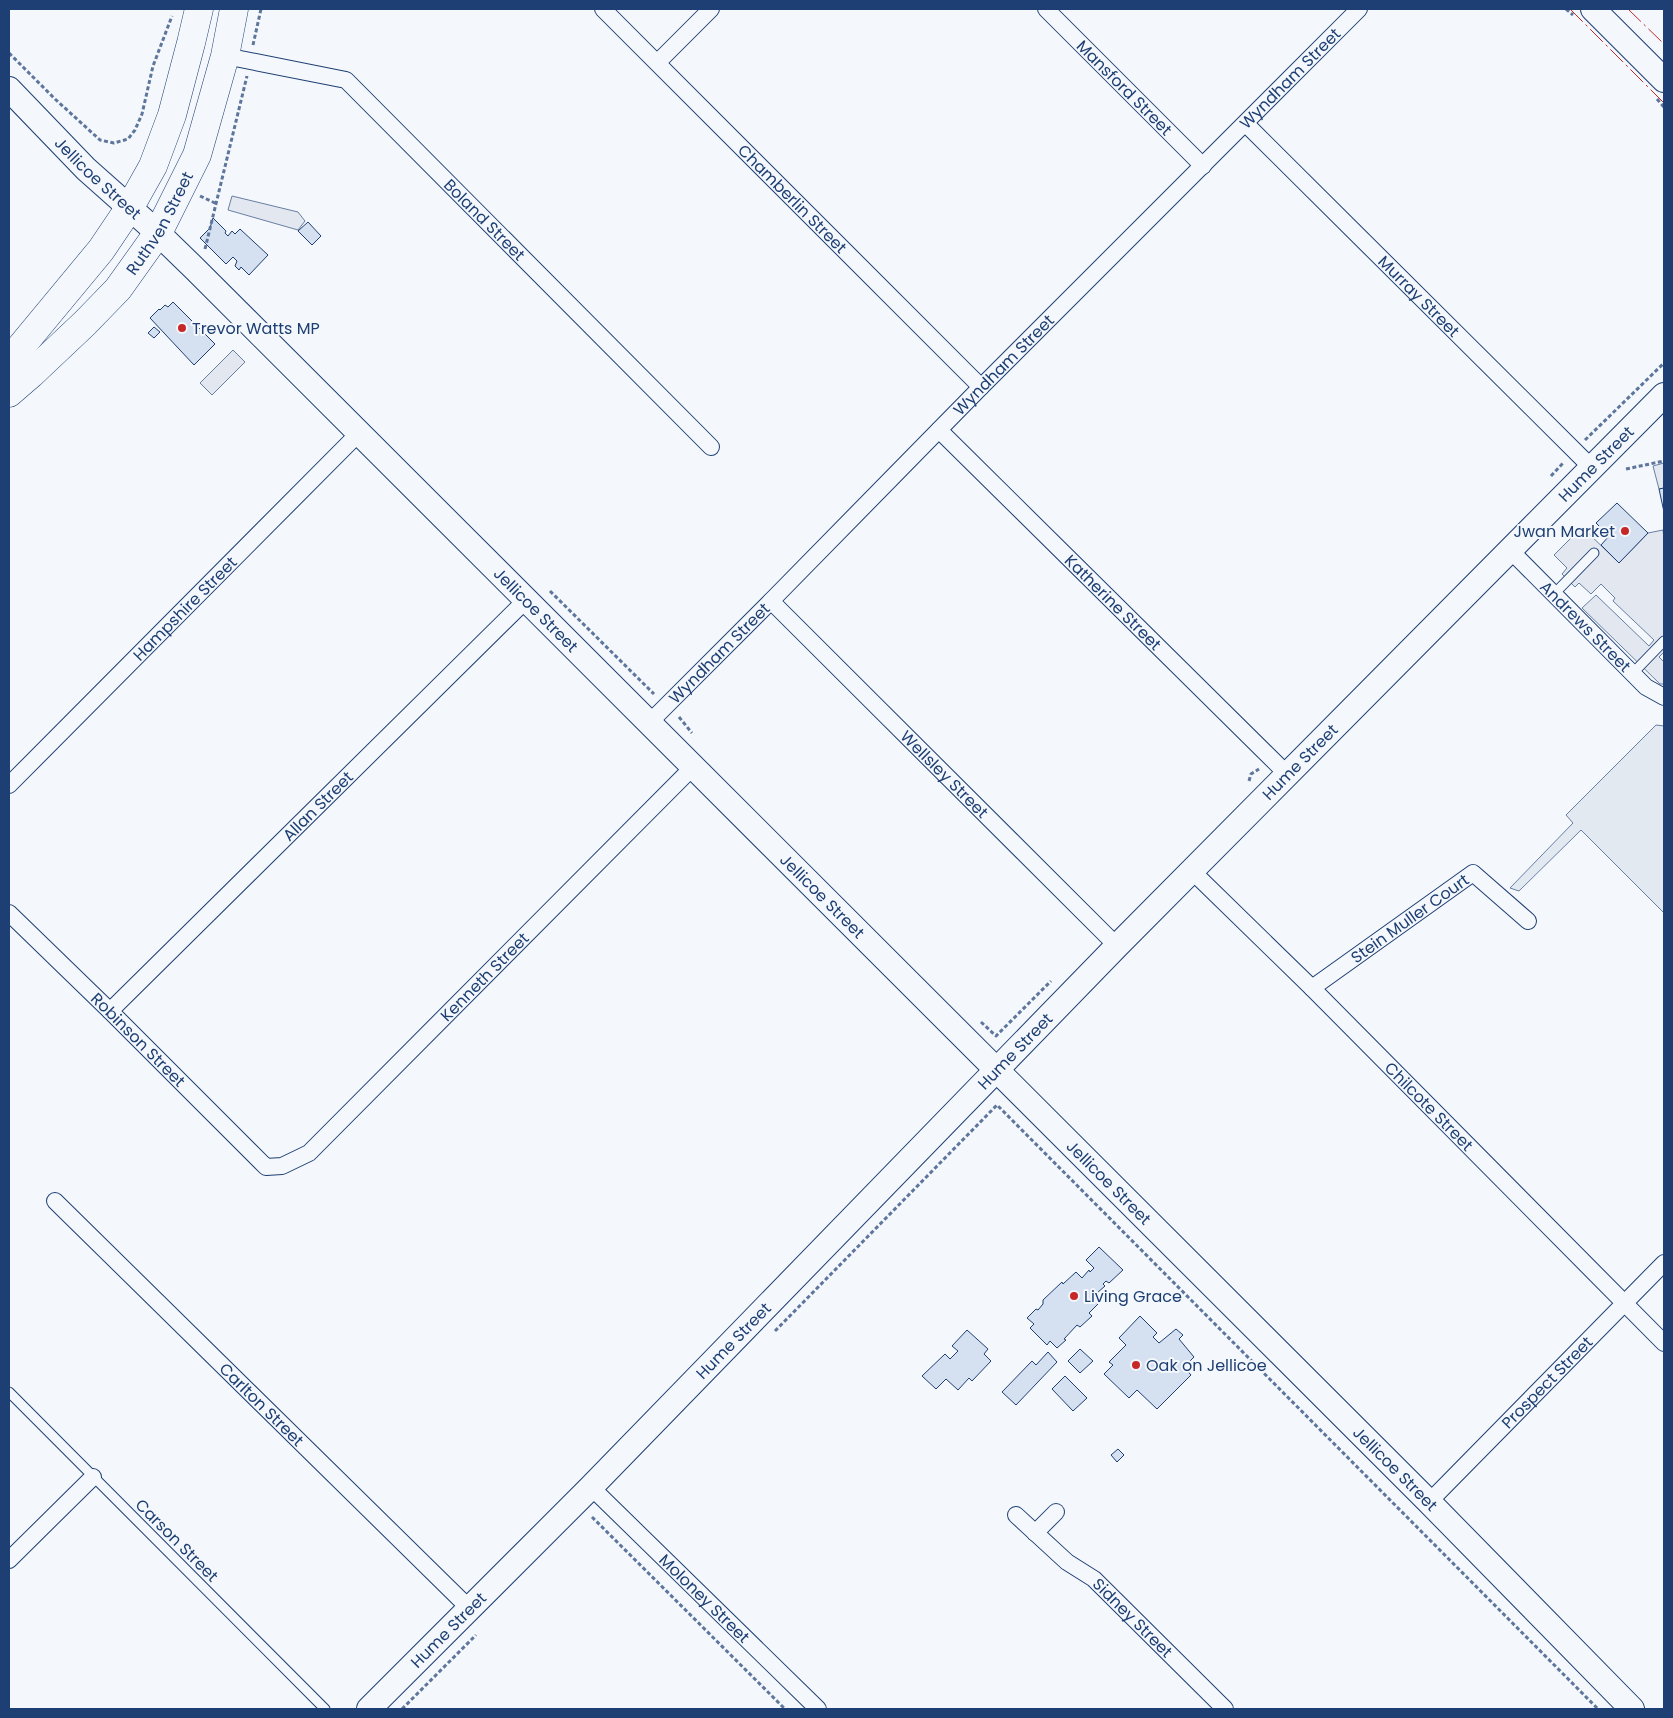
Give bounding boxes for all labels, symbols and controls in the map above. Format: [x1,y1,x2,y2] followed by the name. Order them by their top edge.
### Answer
[1234,23,1346,134] street label: Wyndham Street
[1071,35,1177,141] street label: Mansford Street
[49,132,146,225] street label: Jellicoe Street
[732,139,852,259] street label: Chamberlin Street
[121,167,199,280] street label: Ruthven Street
[438,174,530,266] street label: Boland Street
[1373,251,1465,342] street label: Murray Street
[948,309,1060,421] street label: Wyndham Street
[192,317,320,340] place label: Trevor Watts MP
[176,322,188,334] marker: Trevor Watts MP
[1553,421,1639,507] street label: Hume Street
[1514,520,1615,543] place label: Jwan Market
[1619,525,1631,537] marker: Jwan Market
[1059,550,1166,656] street label: Katherine Street
[128,551,242,666] street label: Hampshire Street
[488,563,583,658] street label: Jellicoe Street
[1535,576,1636,678] street label: Andrews Street
[664,598,775,709] street label: Wyndham Street
[1257,719,1343,805] street label: Hume Street
[895,725,993,823] street label: Wellsley Street
[278,766,359,846] street label: Allan Street
[775,849,870,944] street label: Jellicoe Street
[1346,868,1474,969] street label: Stein Muller Court
[435,927,534,1027] street label: Kenneth Street
[86,988,191,1092] street label: Robinson Street
[973,1008,1058,1095] street label: Hume Street
[1379,1057,1478,1156] street label: Chilcote Street
[1061,1135,1156,1230] street label: Jellicoe Street
[1084,1285,1182,1308] place label: Living Grace
[1068,1290,1080,1302] marker: Living Grace
[691,1297,776,1385] street label: Hume Street
[1496,1331,1598,1434] street label: Prospect Street
[1146,1354,1267,1377] place label: Oak on Jellicoe
[214,1358,309,1452] street label: Carlton Street
[1130,1359,1142,1371] marker: Oak on Jellicoe
[1348,1421,1443,1516] street label: Jellicoe Street
[130,1494,223,1587] street label: Carson Street
[654,1549,755,1648] street label: Moloney Street
[1087,1573,1178,1663] street label: Sidney Street
[405,1587,492,1673] street label: Hume Street

